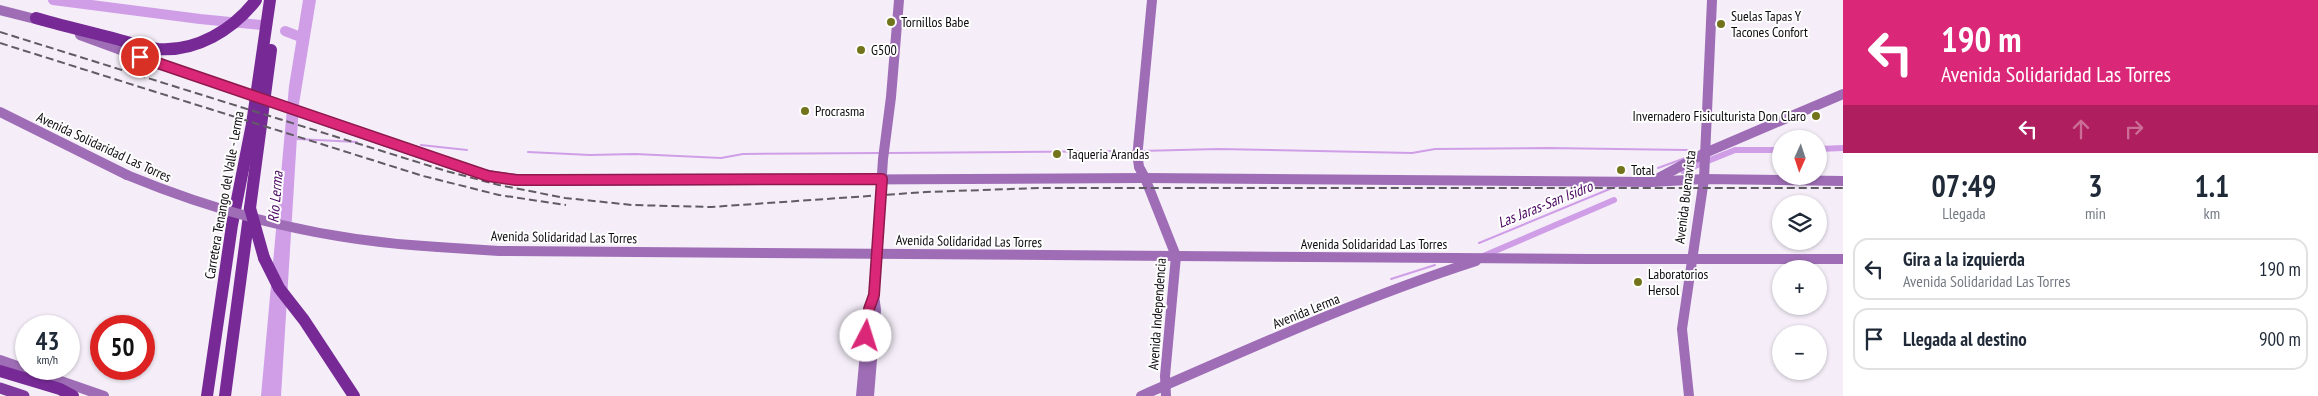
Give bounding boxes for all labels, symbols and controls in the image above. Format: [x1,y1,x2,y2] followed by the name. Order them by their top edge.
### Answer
[1731,7,1808,41] place label: Suelas Tapas Y Tacones Confort
[901,13,969,31] place label: Tornillos Babe
[885,16,897,28] marker: Tornillos Babe
[1941,16,2022,62] text: 190 m
[1715,18,1727,30] marker: Suelas Tapas Y Tacones Confort
[1858,20,1923,85] icon: left
[119,36,161,78] pin
[871,41,897,59] place label: G500
[126,43,154,71] icon: arrive
[855,44,867,56] marker: G500
[1941,60,2171,88] text: Avenida Solidaridad Las Torres
[815,102,865,120] place label: Procrasma
[799,105,811,117] marker: Procrasma
[1633,107,1806,125] place label: Invernadero Fisiculturista Don Claro
[34,108,174,186] street label: Avenida Solidaridad Las Torres
[200,110,248,280] street label: Carretera Tenango del Valle - Lerma
[1810,110,1822,122] marker: Invernadero Fisiculturista Don Claro
[2014,115,2042,143] icon: left
[2067,115,2095,143] icon: ahead
[2120,115,2148,143] icon: right
[1772,130,1828,185] north arrow
[1772,130,1827,380] map controls
[1067,145,1150,163] place label: Taqueria Arandas
[1051,148,1063,160] marker: Taqueria Arandas
[1670,149,1700,245] street label: Avenida Buenavista
[1631,161,1655,179] place label: Total
[1615,164,1627,176] marker: Total
[1932,166,1996,205] text: 07:49
[2088,166,2103,205] text: 3
[2194,166,2229,205] text: 1.1
[263,169,287,224] water label: Río Lerma
[1495,176,1597,232] water label: Las Jaras-San Isidro
[1772,195,1827,250] button: layers
[1942,203,1986,223] text: Llegada
[2085,203,2106,223] text: min
[2204,203,2220,223] text: km
[491,227,638,247] street label: Avenida Solidaridad Las Torres
[896,231,1043,251] street label: Avenida Solidaridad Las Torres
[1301,235,1447,253] street label: Avenida Solidaridad Las Torres
[1903,247,2025,271] text: Gira a la izquierda
[1860,255,1888,283] icon: left
[1144,257,1170,371] street label: Avenida Independencia
[2259,257,2301,281] text: 190 m
[1772,260,1827,315] button: +
[1648,265,1708,299] place label: Laboratorios Hersol
[1903,271,2070,291] text: Avenida Solidaridad Las Torres
[1632,276,1644,288] marker: Laboratorios Hersol
[1270,289,1342,333] street label: Avenida Lerma
[839,309,891,361] position arrow
[90,315,155,380] speed limit sign: 50
[36,325,59,357] text: 43
[1772,325,1827,380] button: −
[1860,325,1888,353] icon: arrive
[1903,327,2027,351] text: Llegada al destino
[2259,327,2301,351] text: 900 m
[37,352,58,367] text: km/h

